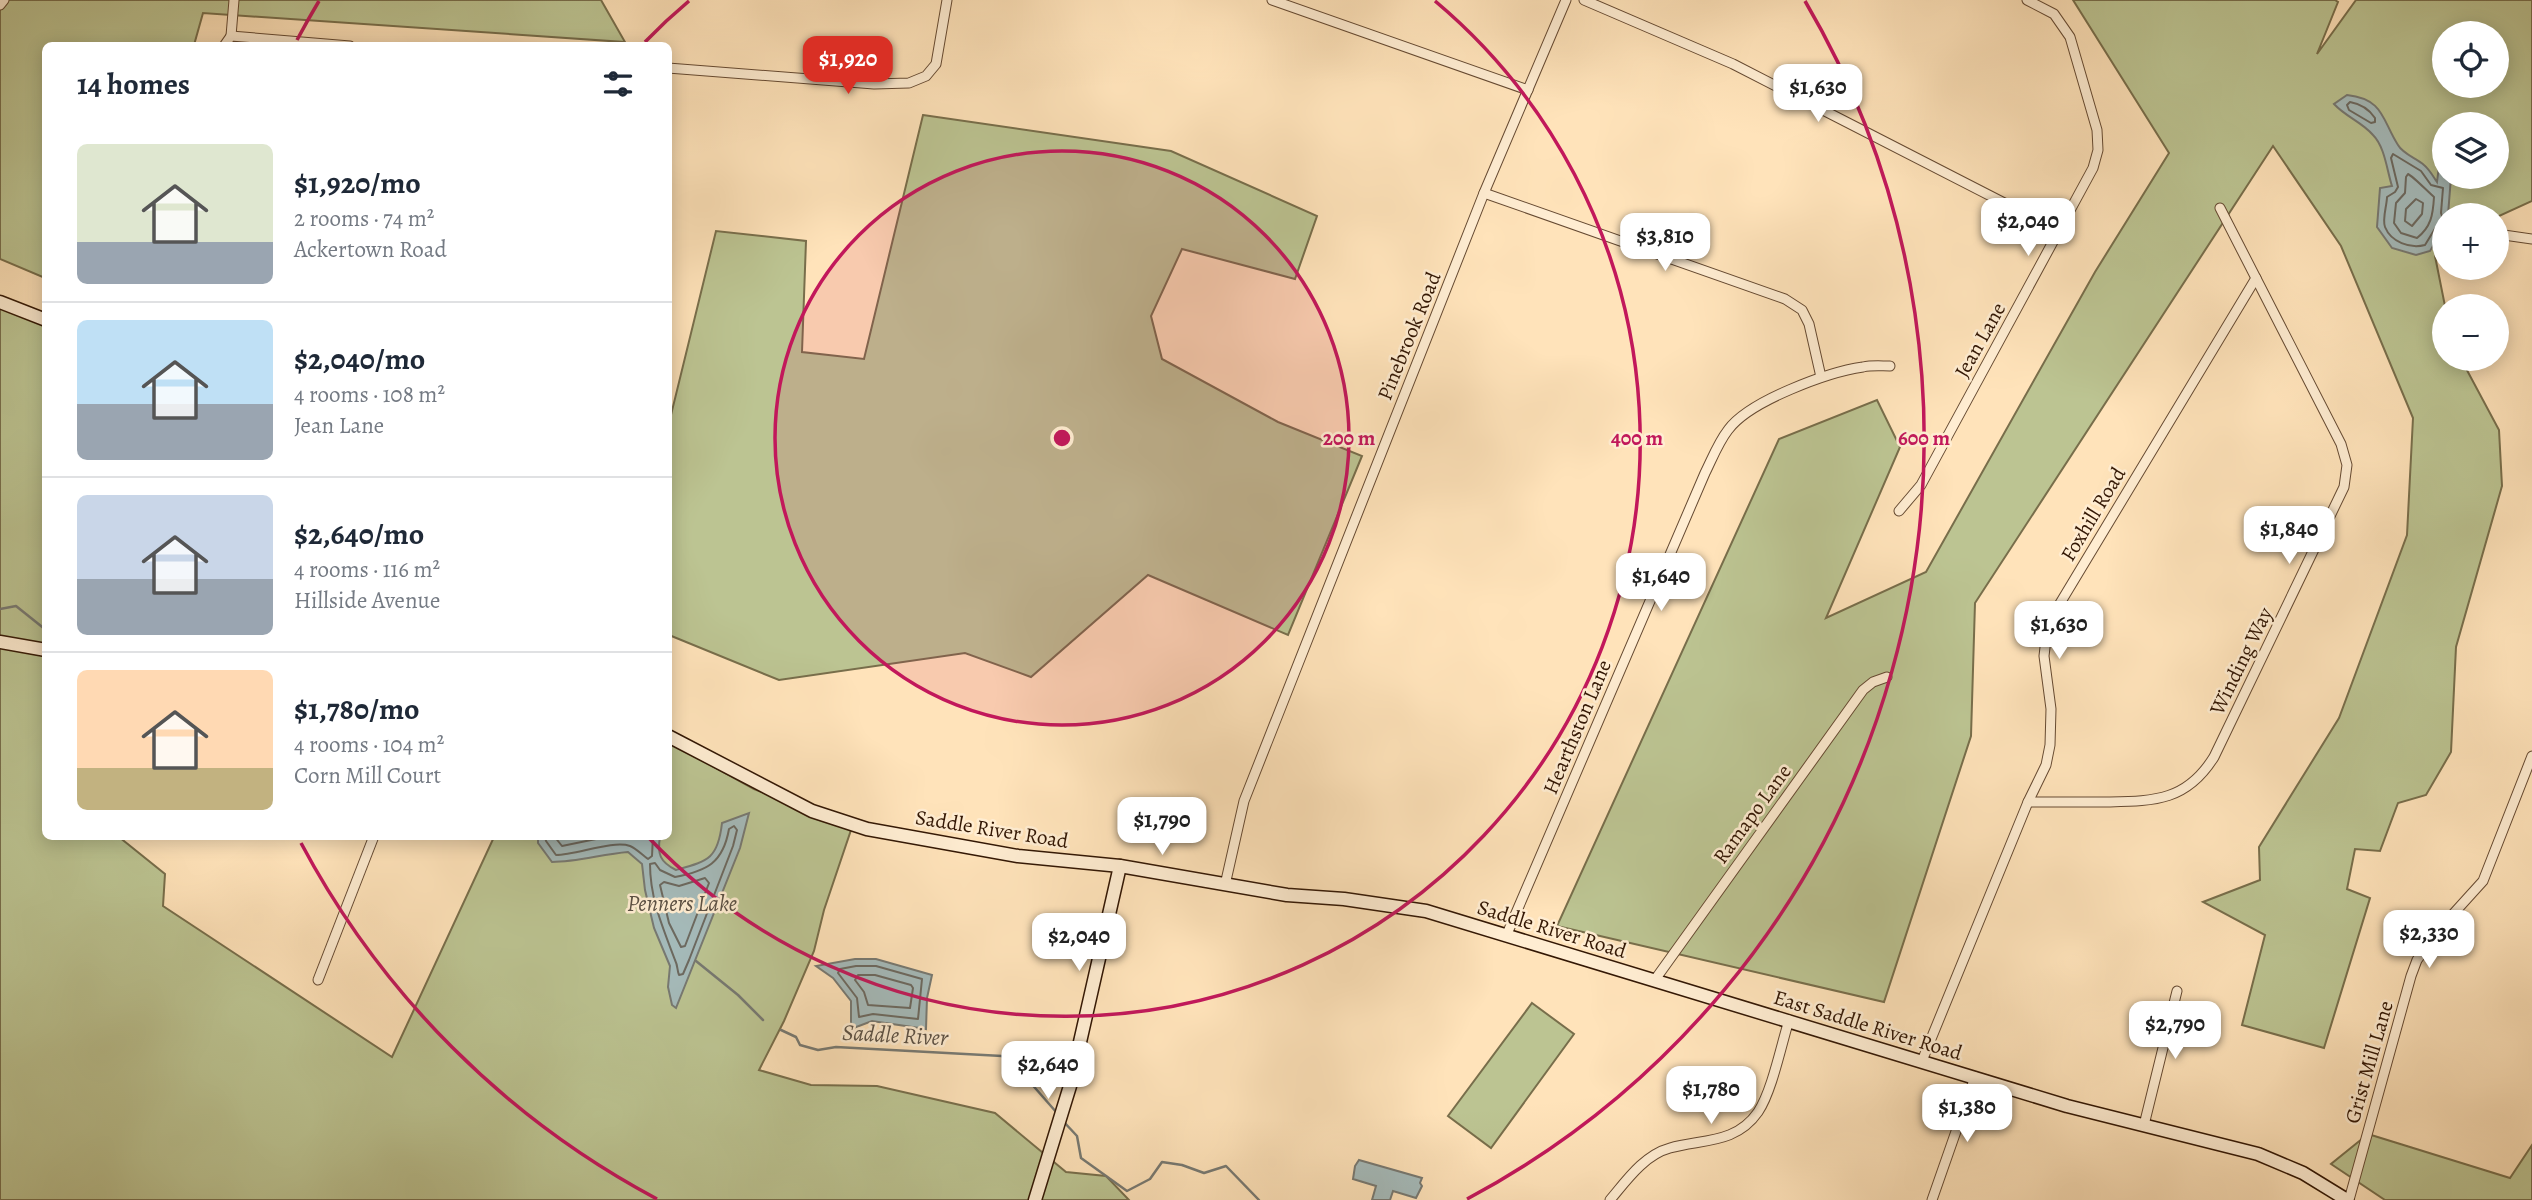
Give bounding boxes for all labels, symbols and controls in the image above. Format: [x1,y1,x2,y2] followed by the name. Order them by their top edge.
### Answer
[2432,21,2509,371] map controls
[2432,21,2509,98] button: locate
[791,36,905,96] pin: $1,920
[819,43,877,74] text: $1,920
[77,64,190,104] text: 14 homes
[1761,64,1875,124] pin: $1,630
[599,65,637,103] icon: filters
[1789,71,1847,102] text: $1,630
[2432,112,2509,189] button: layers
[294,163,421,203] text: $1,920/mo
[133,172,217,256] icon: home
[1971,198,2085,258] pin: $2,040
[294,203,434,234] text: 2 rooms · 74 m²
[2432,203,2509,280] button: +
[1997,205,2059,236] text: $2,040
[1608,214,1722,273] pin: $3,810
[1636,220,1694,251] text: $3,810
[294,234,447,265] text: Ackertown Road
[1371,267,1448,404] street label: Pinebrook Road
[2432,294,2509,371] button: −
[1948,297,2012,383] street label: Jean Lane
[294,339,425,379] text: $2,040/mo
[133,348,217,432] icon: home
[294,379,445,410] text: 4 rooms · 108 m²
[294,410,384,441] text: Jean Lane
[1323,424,1376,452] text: 200 m
[1611,424,1664,452] text: 400 m
[1898,424,1950,452] text: 600 m
[1050,426,1074,450] centre of rings
[2054,461,2132,566] street label: Foxhill Road
[2232,506,2346,566] pin: $1,840
[2260,513,2318,544] text: $1,840
[294,514,424,554] text: $2,640/mo
[133,523,217,607] icon: home
[294,554,440,585] text: 4 rooms · 116 m²
[1604,554,1718,613] pin: $1,640
[1632,560,1690,591] text: $1,640
[294,585,440,616] text: Hillside Avenue
[2002,602,2116,661] pin: $1,630
[2203,602,2279,720] street label: Winding Way
[2030,608,2088,639] text: $1,630
[1536,655,1618,799] street label: Hearthston Lane
[294,689,420,729] text: $1,780/mo
[133,698,217,782] icon: home
[294,729,444,760] text: 4 rooms · 104 m²
[1706,759,1798,869] street label: Ramapo Lane
[294,760,441,791] text: Corn Mill Court
[1105,798,1219,857] pin: $1,790
[913,803,1071,855] street label: Saddle River Road
[1133,804,1191,835] text: $1,790
[627,888,737,919] water label: Penners Lake
[1474,893,1631,965] street label: Saddle River Road
[2372,911,2486,970] pin: $2,330
[1022,914,1136,973] pin: $2,040
[2399,917,2459,948] text: $2,330
[1048,920,1110,951] text: $2,040
[1770,983,1966,1067] street label: East Saddle River Road
[2338,997,2400,1127] street label: Grist Mill Lane
[2118,1002,2232,1061] pin: $2,790
[2145,1008,2205,1039] text: $2,790
[841,1017,950,1053] water label: Saddle River
[991,1042,1105,1101] pin: $2,640
[1017,1048,1079,1079] text: $2,640
[1654,1066,1768,1126] pin: $1,780
[1682,1073,1740,1104] text: $1,780
[1910,1084,2024,1144] pin: $1,380
[1938,1091,1996,1122] text: $1,380

